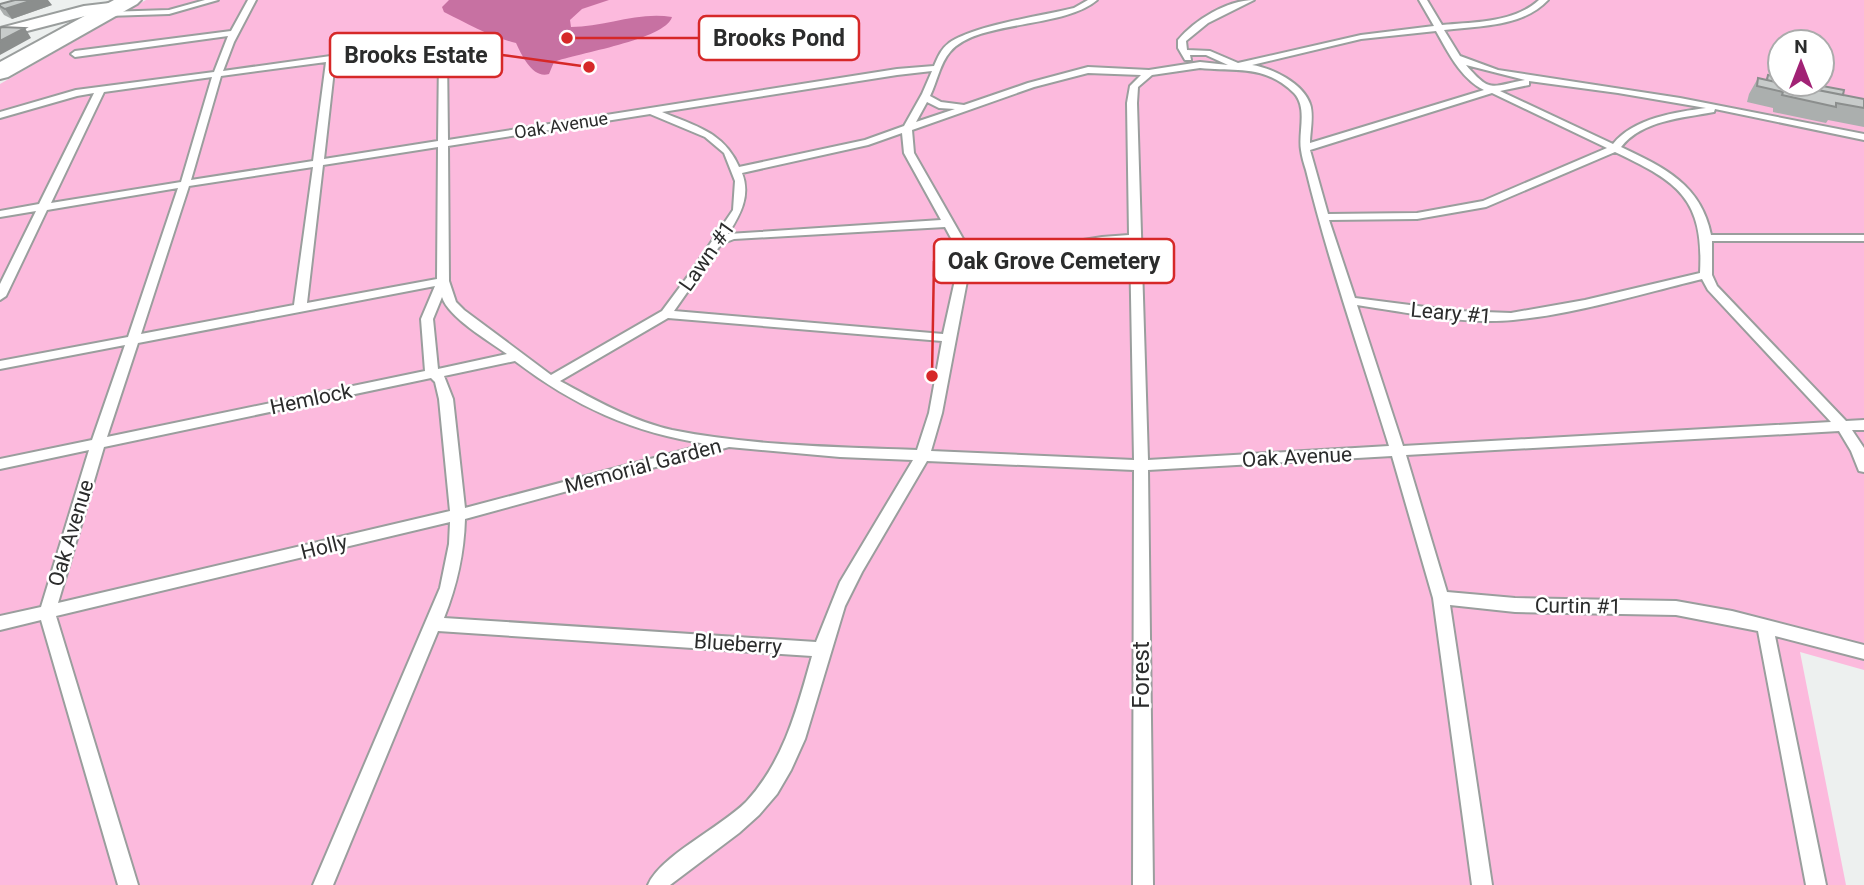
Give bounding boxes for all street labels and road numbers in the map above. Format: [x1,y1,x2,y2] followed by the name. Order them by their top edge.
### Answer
[513,107,609,143] street label: Oak Avenue
[674,216,740,296] street label: Lawn #1
[1410,298,1492,328] street label: Leary #1
[268,379,355,419] street label: Hemlock
[562,434,724,498] street label: Memorial Garden
[1241,442,1353,472] street label: Oak Avenue
[43,477,99,589] street label: Oak Avenue
[298,530,350,564] street label: Holly
[1535,593,1621,619] street label: Curtin #1
[693,629,783,659] street label: Blueberry
[1127,641,1155,709] street label: Forest

